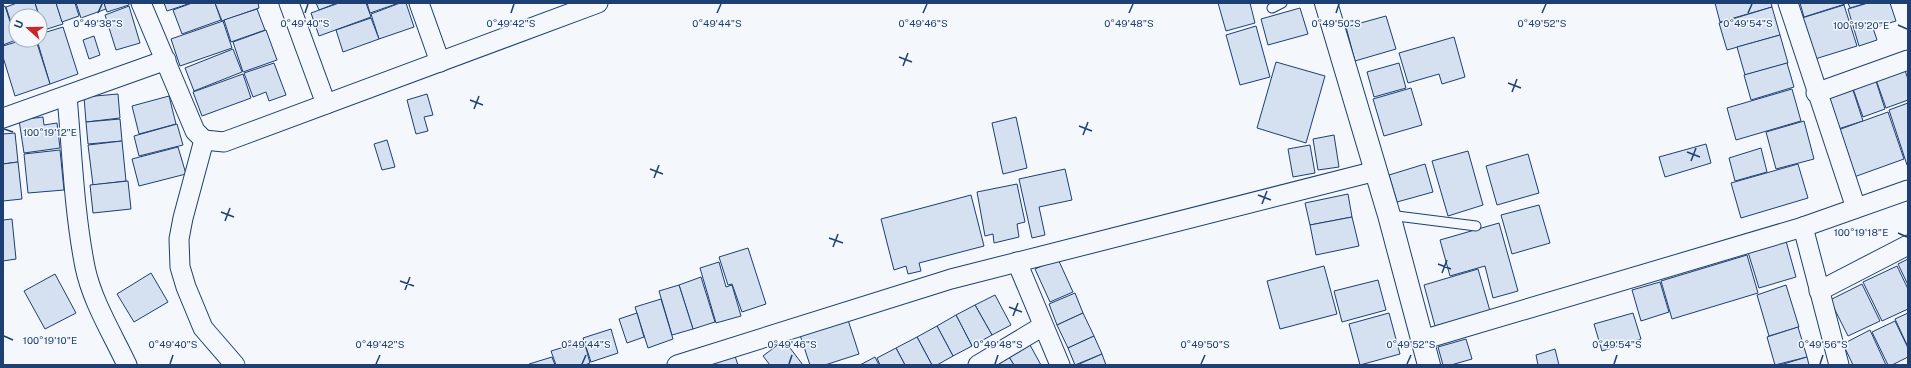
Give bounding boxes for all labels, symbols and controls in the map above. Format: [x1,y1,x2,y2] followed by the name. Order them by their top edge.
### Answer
[8,8,48,48] north arrow
[73,17,123,29] text: 0°49'38"S
[280,17,330,29] text: 0°49'40"S
[487,17,536,29] text: 0°49'42"S
[692,17,742,29] text: 0°49'44"S
[898,17,948,29] text: 0°49'46"S
[1104,17,1154,29] text: 0°49'48"S
[1311,17,1361,29] text: 0°49'50"S
[1517,17,1567,29] text: 0°49'52"S
[1723,17,1773,29] text: 0°49'54"S
[12,19,26,30] text: U
[1833,19,1889,31] text: 100°19'20"E
[23,126,77,138] text: 100°19'12"E
[1834,226,1888,238] text: 100°19'18"E
[23,334,77,346] text: 100°19'10"E
[148,338,198,350] text: 0°49'40"S
[356,338,405,350] text: 0°49'42"S
[561,338,611,350] text: 0°49'44"S
[767,338,817,350] text: 0°49'46"S
[973,338,1023,350] text: 0°49'48"S
[1180,338,1230,350] text: 0°49'50"S
[1386,338,1436,350] text: 0°49'52"S
[1592,338,1642,350] text: 0°49'54"S
[1798,338,1848,350] text: 0°49'56"S

